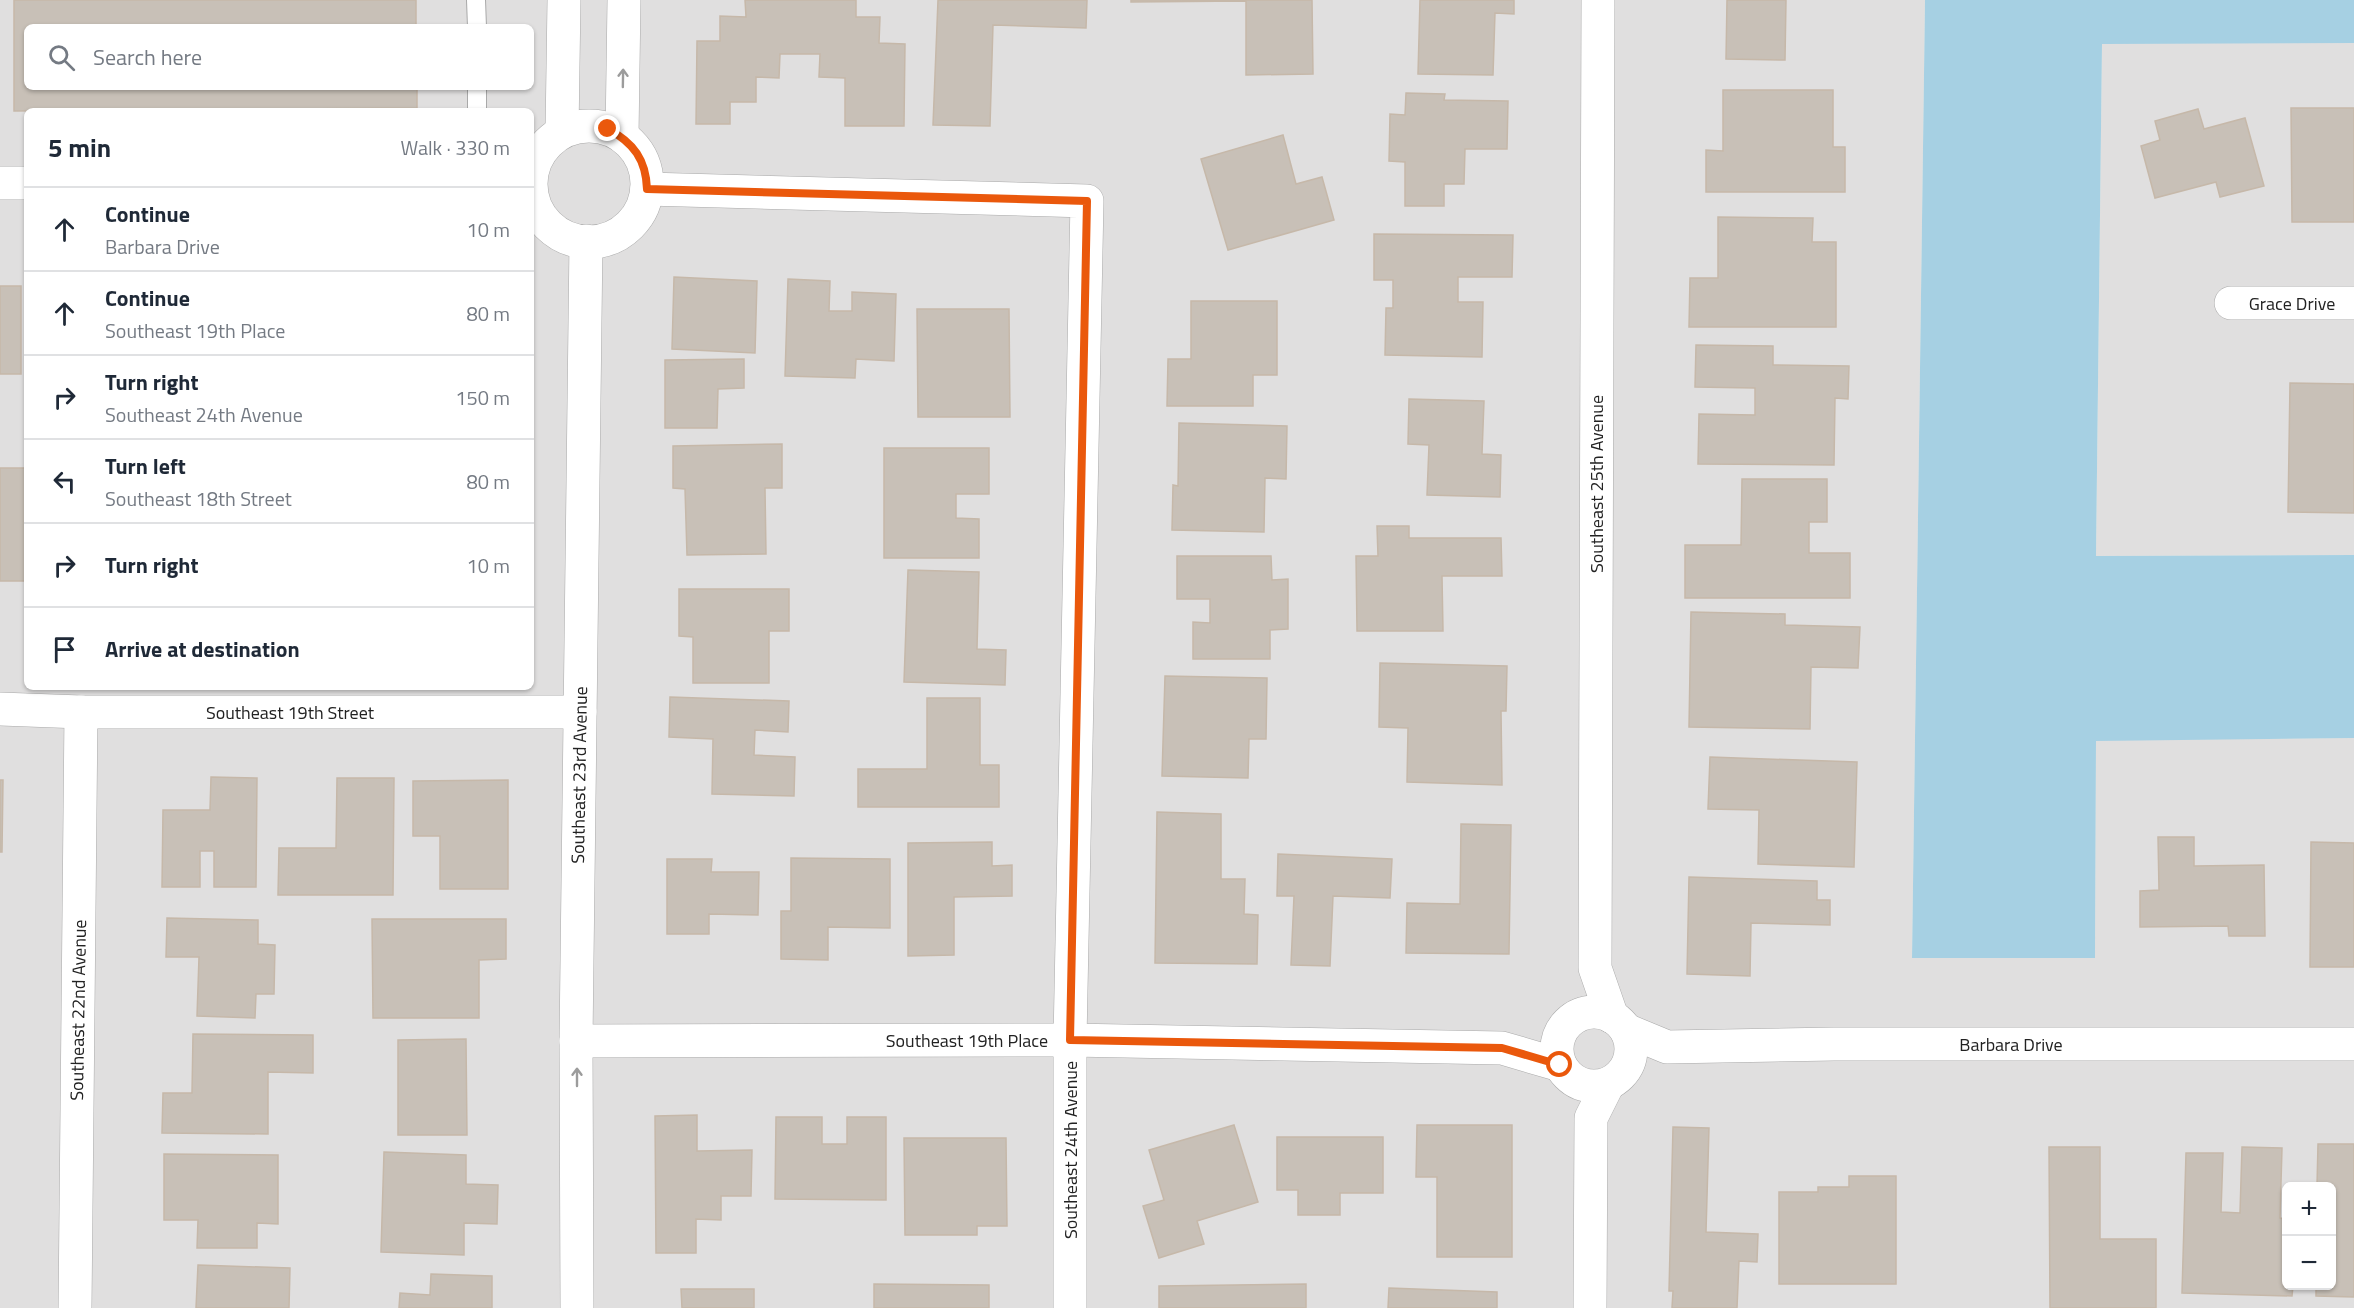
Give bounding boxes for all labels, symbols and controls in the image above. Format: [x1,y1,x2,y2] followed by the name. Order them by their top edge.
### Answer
[24,24,534,90] search box
[93,40,202,74] text: Search here
[45,41,78,74] icon: search
[617,68,629,88] one-way arrow
[594,115,620,141] route end
[48,128,111,167] text: 5 min
[401,132,510,163] text: Walk · 330 m
[105,197,190,231] text: Continue
[48,213,81,246] icon: ahead
[466,214,510,245] text: 10 m
[105,231,220,262] text: Barbara Drive
[105,281,190,315] text: Continue
[2249,290,2335,317] street label: Grace Drive
[48,297,81,330] icon: ahead
[466,298,510,329] text: 80 m
[105,315,285,346] text: Southeast 19th Place
[105,365,199,399] text: Turn right
[48,381,81,414] icon: right
[455,382,510,413] text: 150 m
[1583,395,1610,573] street label: Southeast 25th Avenue
[105,399,303,430] text: Southeast 24th Avenue
[105,449,186,483] text: Turn left
[48,465,81,498] icon: left
[466,466,510,497] text: 80 m
[105,483,292,514] text: Southeast 18th Street
[105,548,199,582] text: Turn right
[48,549,81,582] icon: right
[466,550,510,581] text: 10 m
[105,632,300,666] text: Arrive at destination
[48,633,81,666] icon: arrive
[564,686,594,864] street label: Southeast 23rd Avenue
[206,699,375,726] street label: Southeast 19th Street
[63,919,93,1101] street label: Southeast 22nd Avenue
[886,1027,1048,1054] street label: Southeast 19th Place
[1959,1031,2063,1058] street label: Barbara Drive
[1546,1051,1572,1077] route start
[1057,1061,1084,1239] street label: Southeast 24th Avenue
[571,1067,582,1087] one-way arrow
[2282,1182,2336,1290] map controls
[2282,1182,2336,1236] button: +
[2282,1236,2336,1290] button: −

